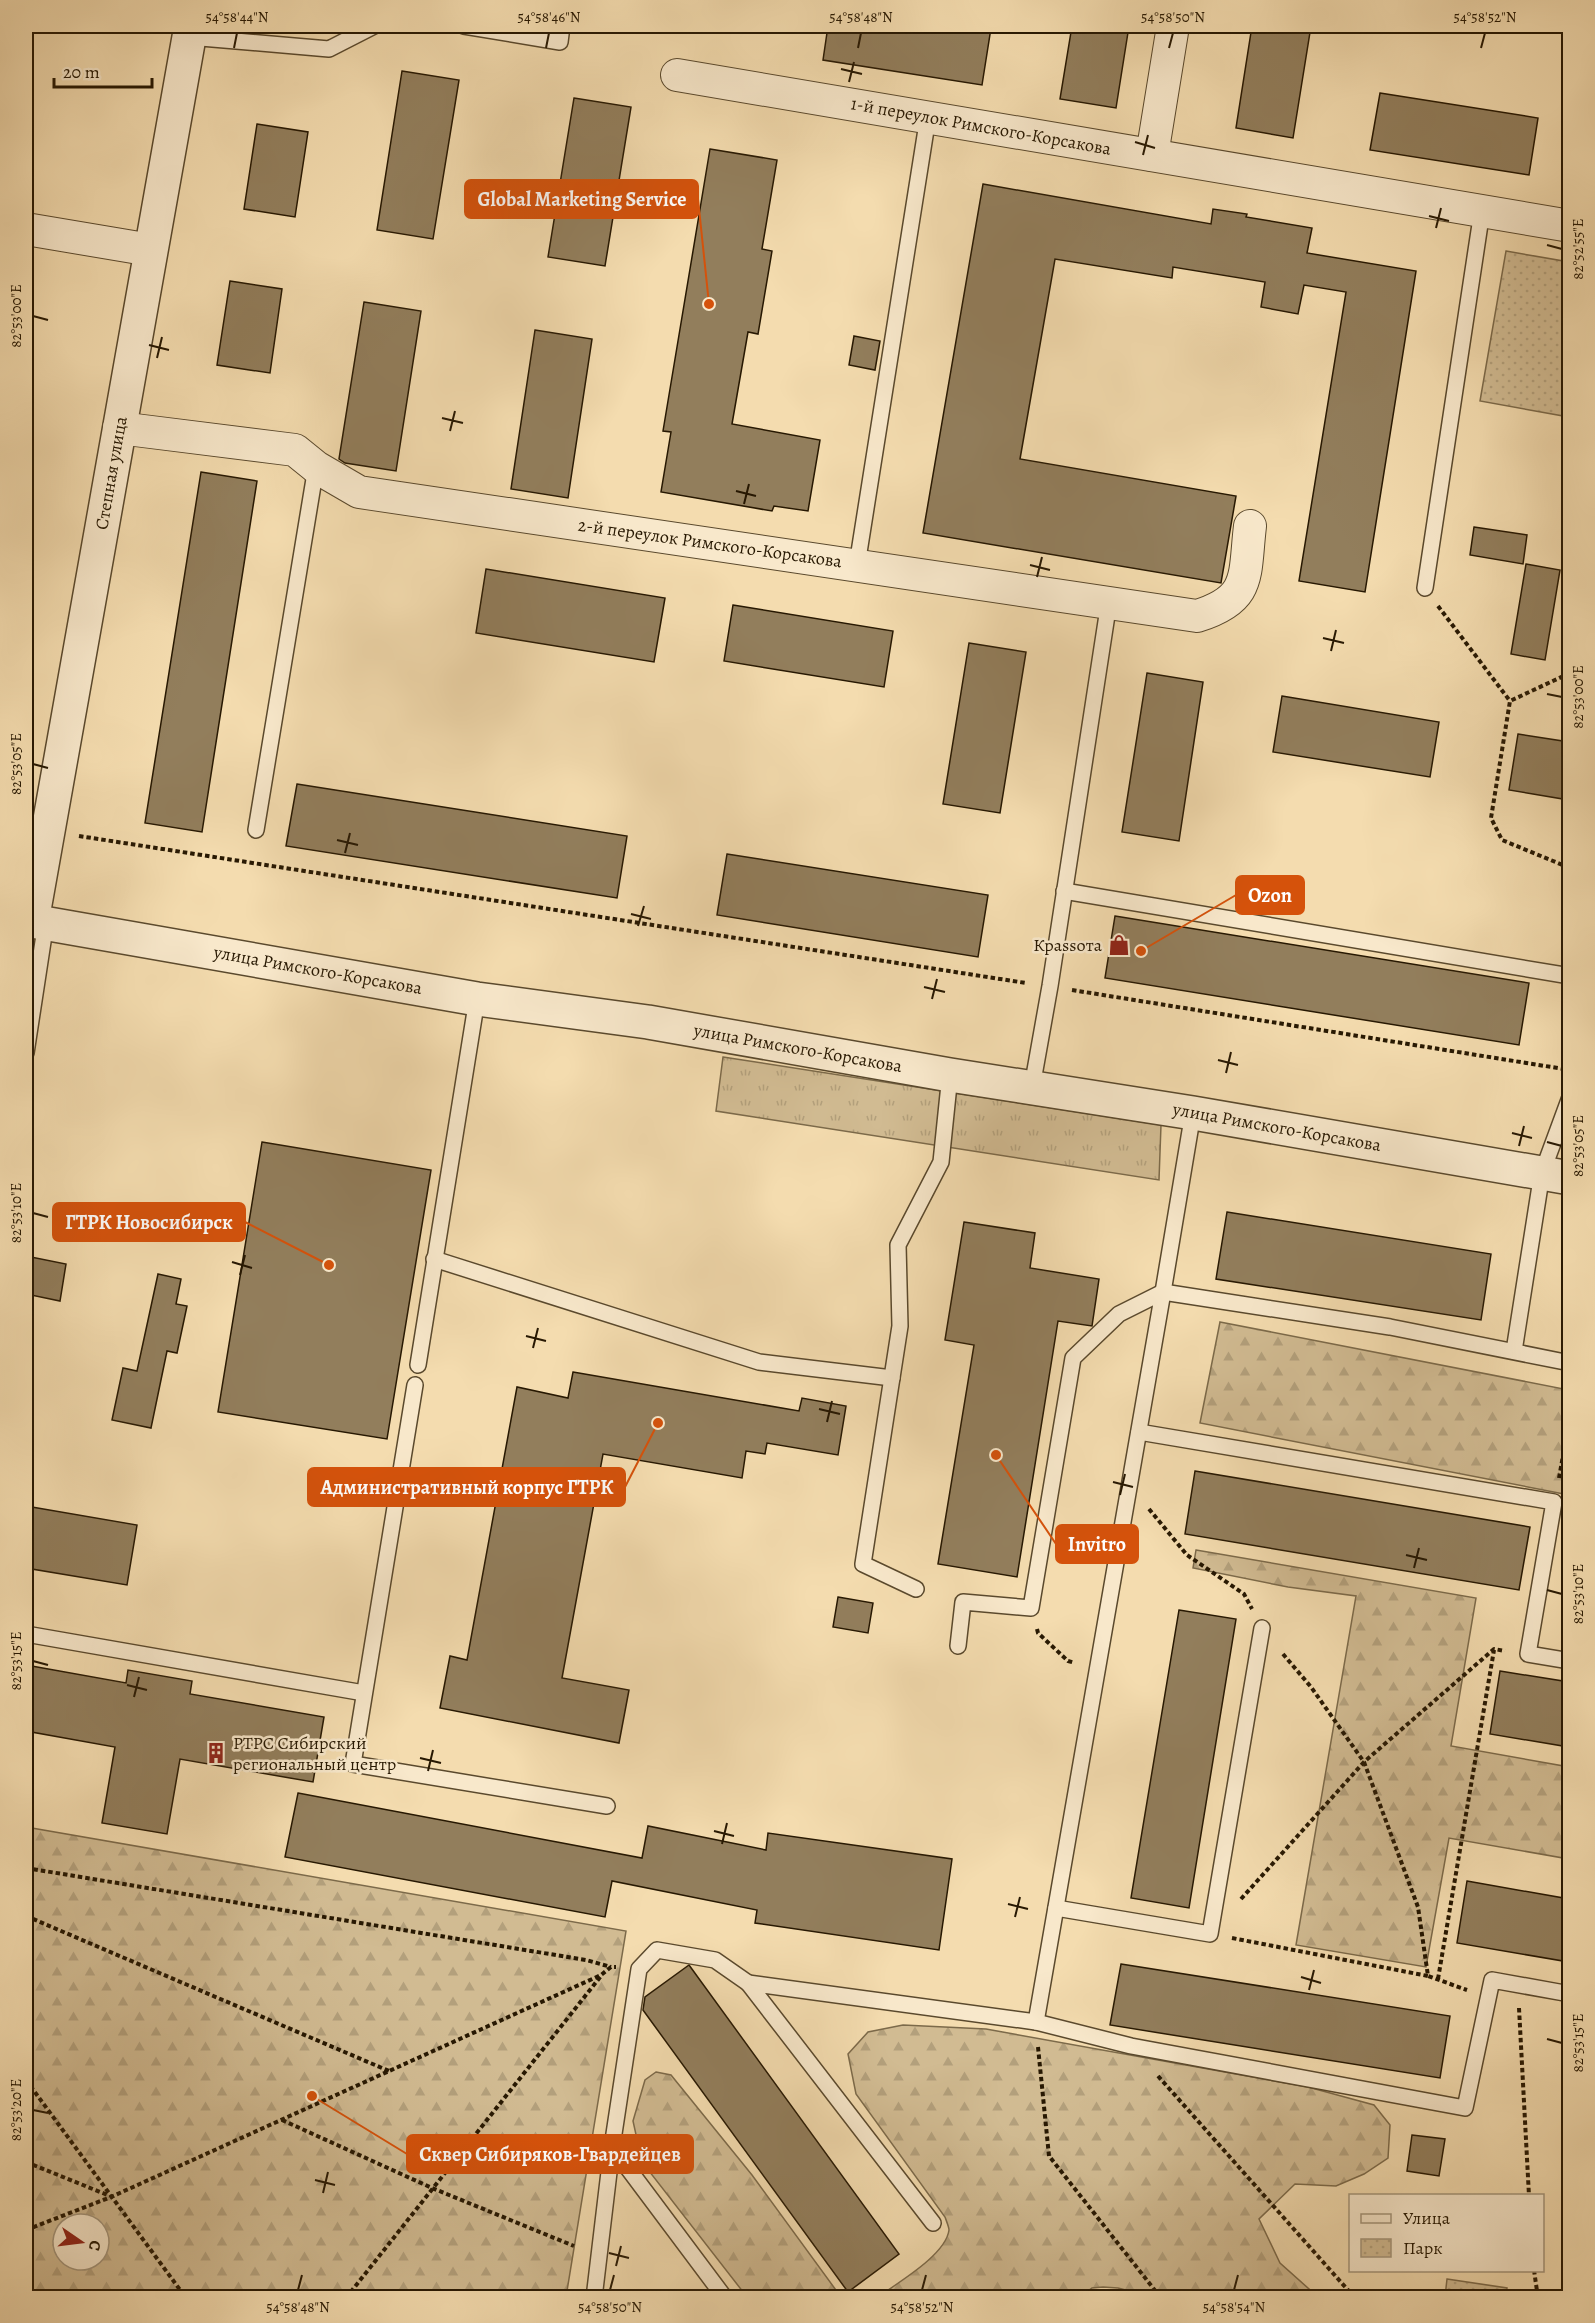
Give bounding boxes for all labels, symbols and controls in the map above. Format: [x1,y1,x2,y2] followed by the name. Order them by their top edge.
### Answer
[206,7,269,27] text: 54°58'44"N
[517,7,581,27] text: 54°58'46"N
[829,7,893,27] text: 54°58'48"N
[1141,7,1205,27] text: 54°58'50"N
[1454,7,1517,27] text: 54°58'52"N
[54,51,152,89] scale bar
[63,60,100,84] text: 20 m
[849,91,1114,161] street label: 1-й переулок Римского-Корсакова
[465,180,698,218] callout: Global Marketing Service
[478,186,687,213] text: Global Marketing Service
[1568,218,1588,280] text: 82°52'55"E
[6,284,26,348] text: 82°53'00"E
[89,414,133,532] street label: Степная улица
[577,513,844,574] street label: 2-й переулок Римского-Корсакова
[1568,665,1588,729] text: 82°53'00"E
[6,733,26,795] text: 82°53'05"E
[1236,876,1304,914] callout: Ozon
[1248,882,1292,909] text: Ozon
[1033,933,1103,957] place label: Краssота
[1107,933,1131,957] shop icon: Краssота
[211,940,425,1000] street label: улица Римского-Корсакова
[691,1018,905,1078] street label: улица Римского-Корсакова
[1170,1097,1384,1157] street label: улица Римского-Корсакова
[1568,1115,1588,1177] text: 82°53'05"E
[6,1183,26,1243] text: 82°53'10"E
[53,1203,245,1241] callout: ГТРК Новосибирск
[65,1209,233,1236] text: ГТРК Новосибирск
[308,1468,625,1506] callout: Административный корпус ГТРК
[319,1474,614,1501] text: Административный корпус ГТРК
[1056,1525,1138,1563] callout: Invitro
[1068,1531,1126,1558] text: Invitro
[1568,1564,1588,1624] text: 82°53'10"E
[6,1631,26,1691] text: 82°53'15"E
[233,1731,396,1776] place label: РТРС Сибирский региональный центр
[204,1741,228,1765] building icon: РТРС Сибирский региональный центр
[1568,2013,1588,2073] text: 82°53'15"E
[6,2079,26,2141] text: 82°53'20"E
[407,2135,693,2173] callout: Сквер Сибиряков-Гвардейцев
[419,2141,681,2168] text: Сквер Сибиряков-Гвардейцев
[1349,2194,1544,2272] legend
[1403,2206,1451,2230] text: Улица
[51,2212,111,2272] north arrow
[1403,2236,1443,2260] text: Парк
[83,2238,106,2253] text: С
[266,2297,330,2317] text: 54°58'48"N
[578,2297,642,2317] text: 54°58'50"N
[891,2297,954,2317] text: 54°58'52"N
[1203,2297,1266,2317] text: 54°58'54"N

